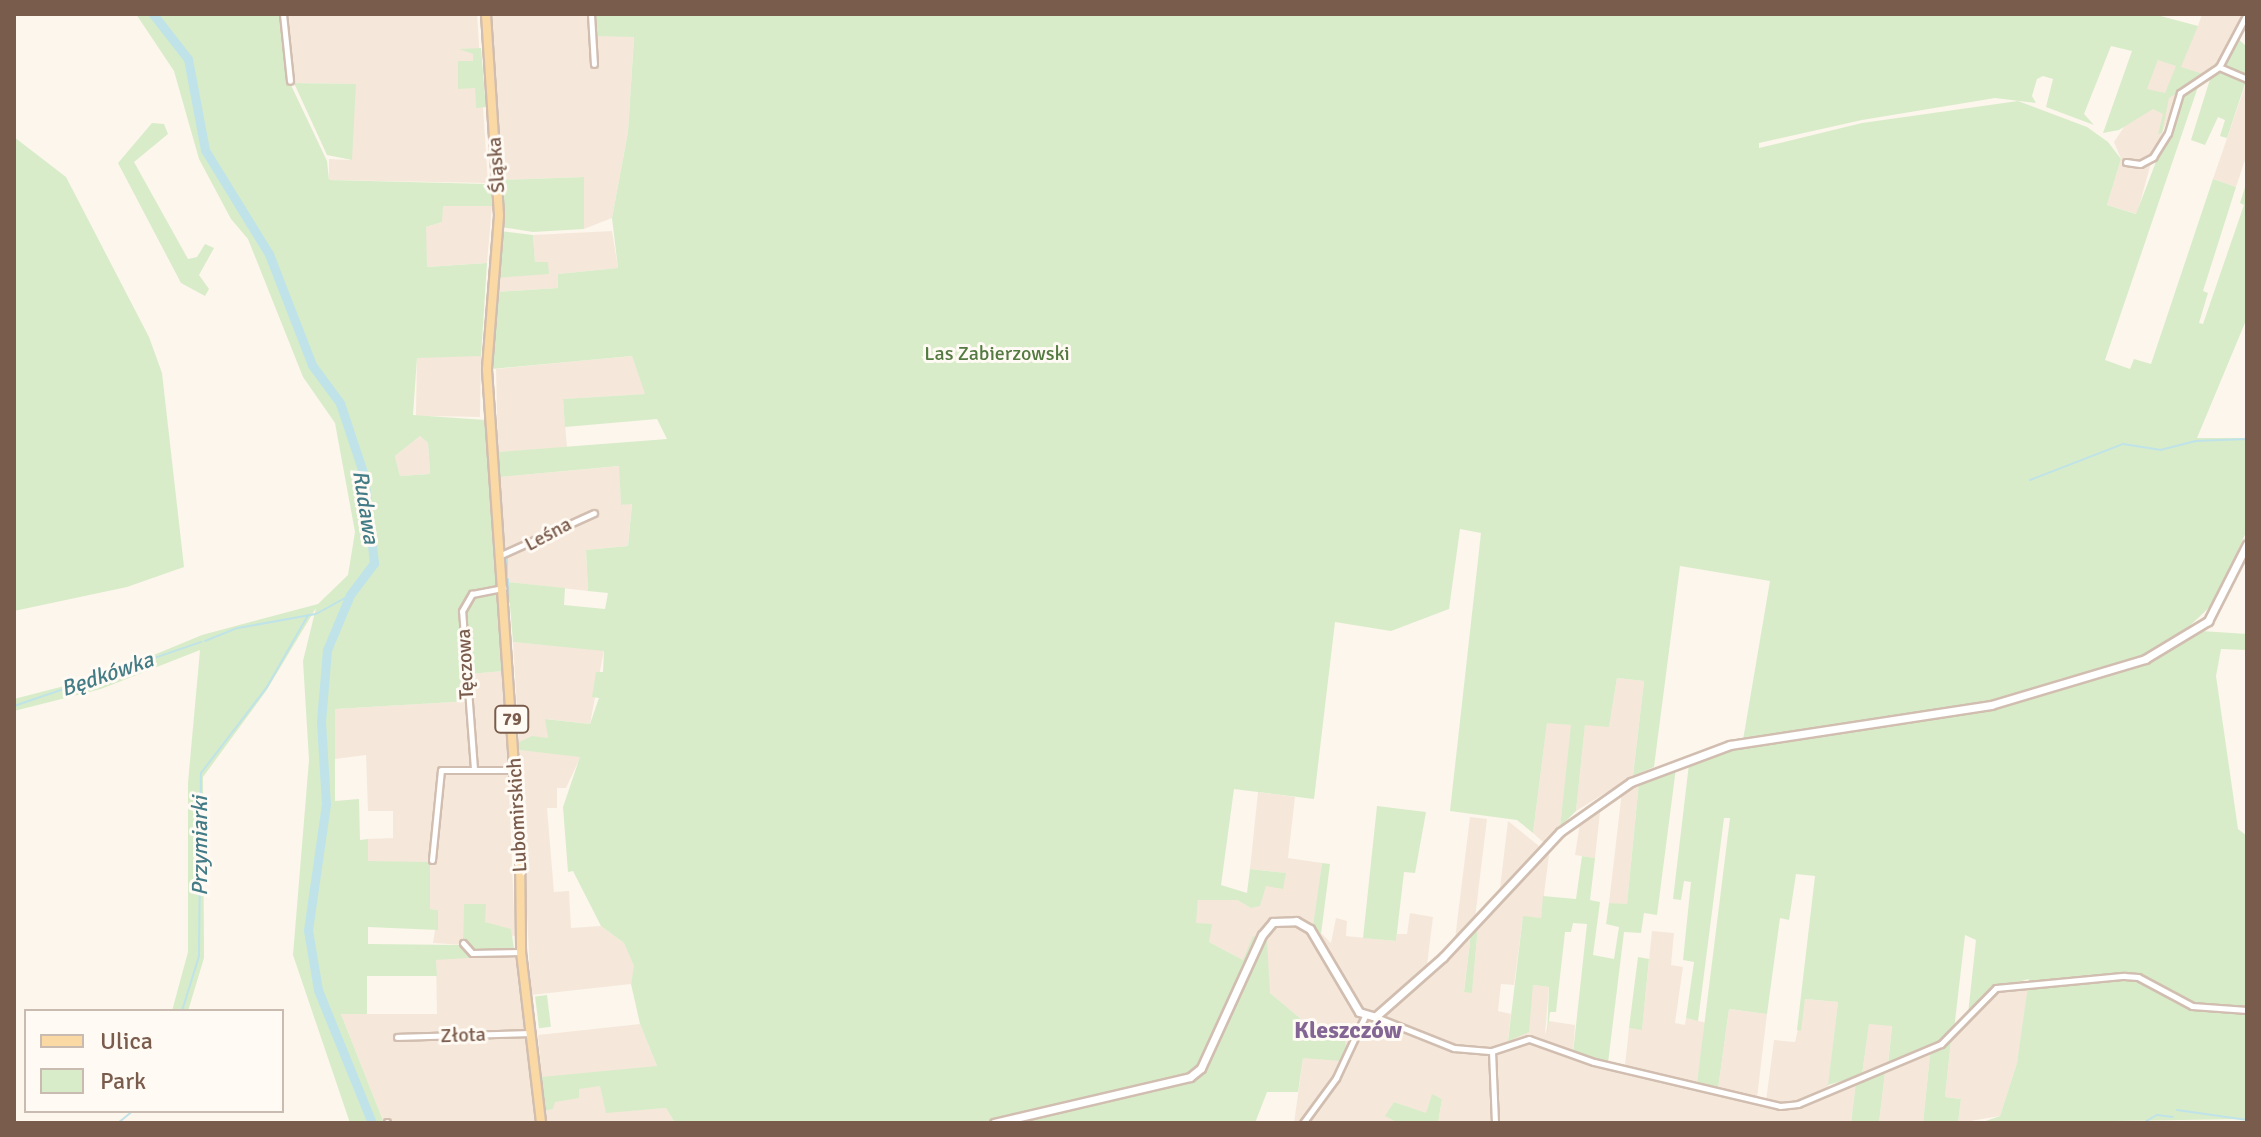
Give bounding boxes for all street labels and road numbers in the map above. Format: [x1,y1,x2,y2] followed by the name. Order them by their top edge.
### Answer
[482,136,510,194] street label: Śląska
[520,512,576,556] street label: Leśna
[451,628,479,700] street label: Tęczowa
[494,705,530,733] road number: 79
[502,757,532,873] street label: Lubomirskich
[440,1022,486,1048] street label: Złota

